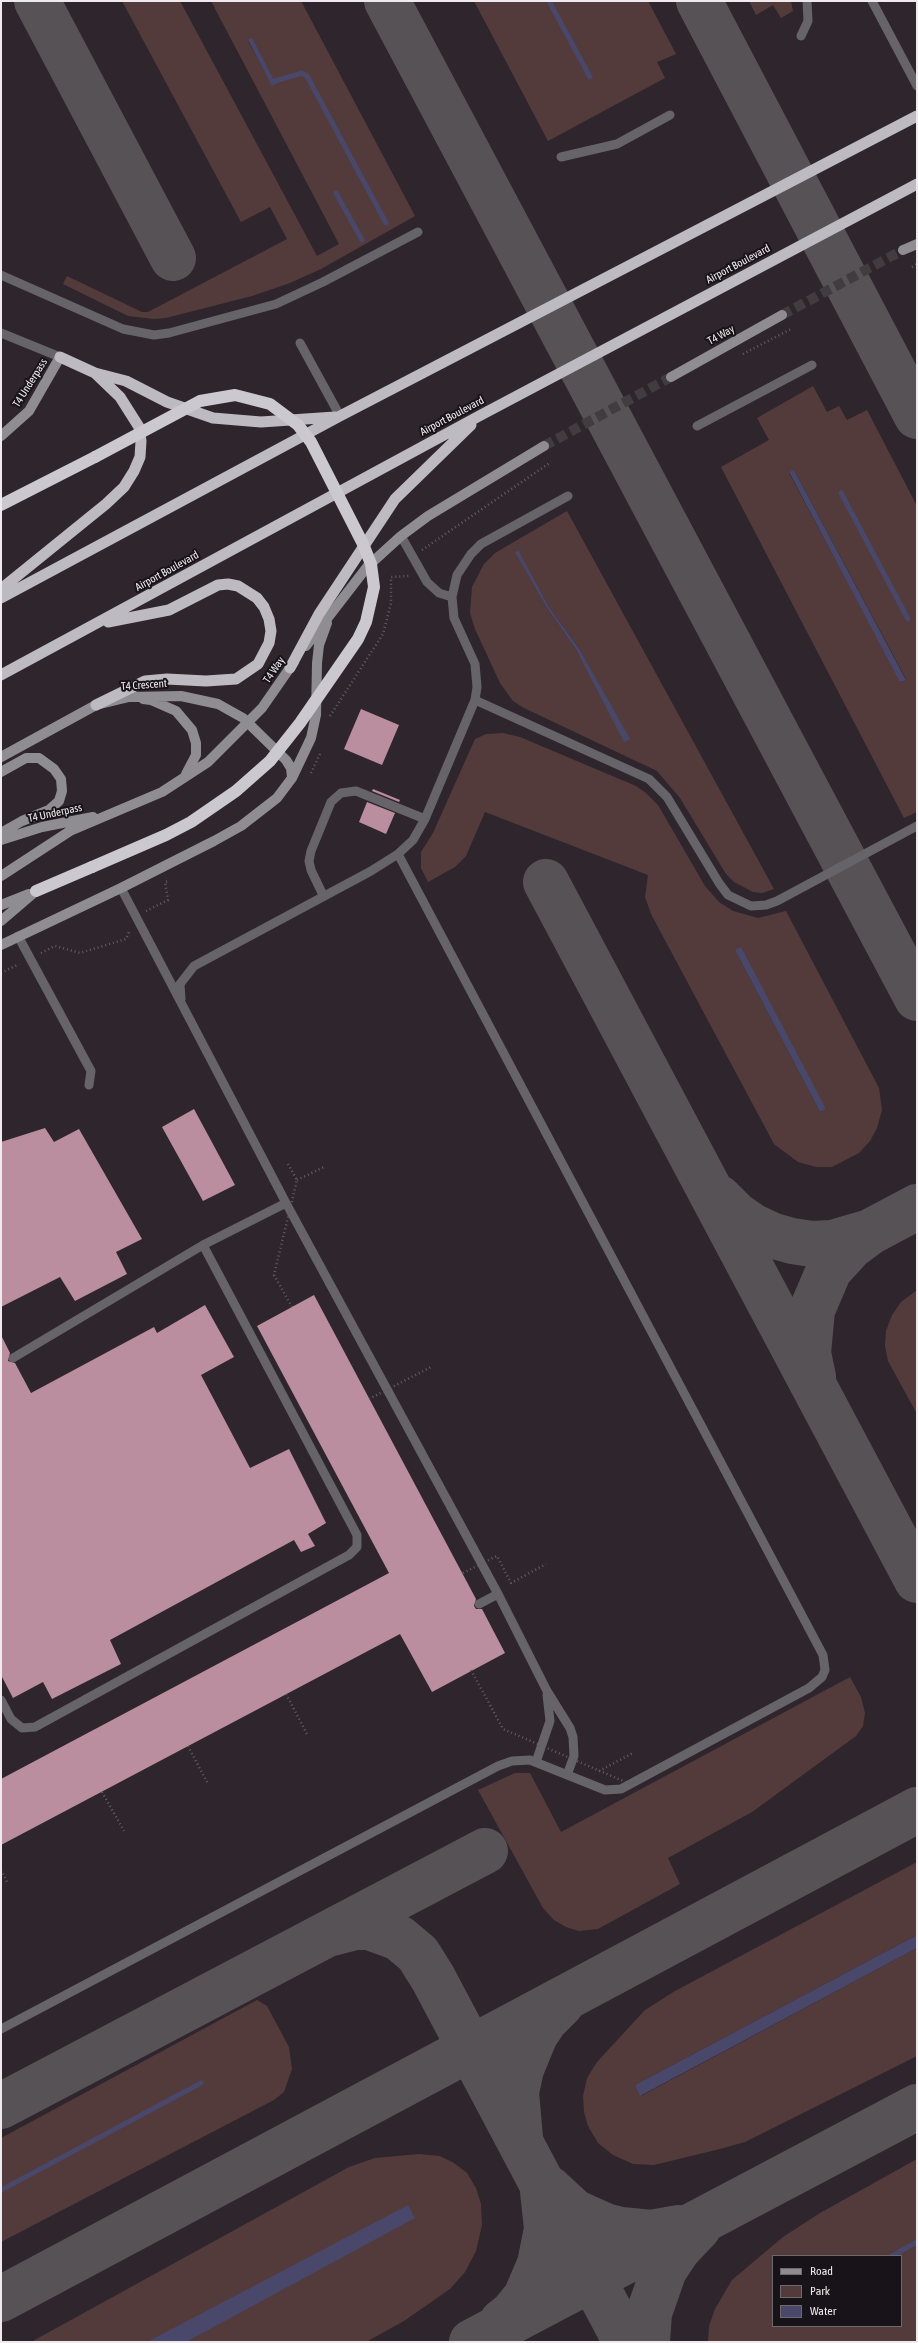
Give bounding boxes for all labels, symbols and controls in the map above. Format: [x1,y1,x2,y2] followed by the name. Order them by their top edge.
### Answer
[704,242,772,286] street label: Airport Boulevard
[705,322,737,348] street label: T4 Way
[10,356,50,410] street label: T4 Underpass
[418,394,486,438] street label: Airport Boulevard
[133,548,201,594] street label: Airport Boulevard
[260,654,288,686] street label: T4 Way
[121,677,167,693] street label: T4 Crescent
[27,801,83,825] street label: T4 Underpass
[772,2255,902,2327] legend
[810,2264,833,2278] text: Road
[810,2284,830,2298] text: Park
[810,2304,836,2318] text: Water

